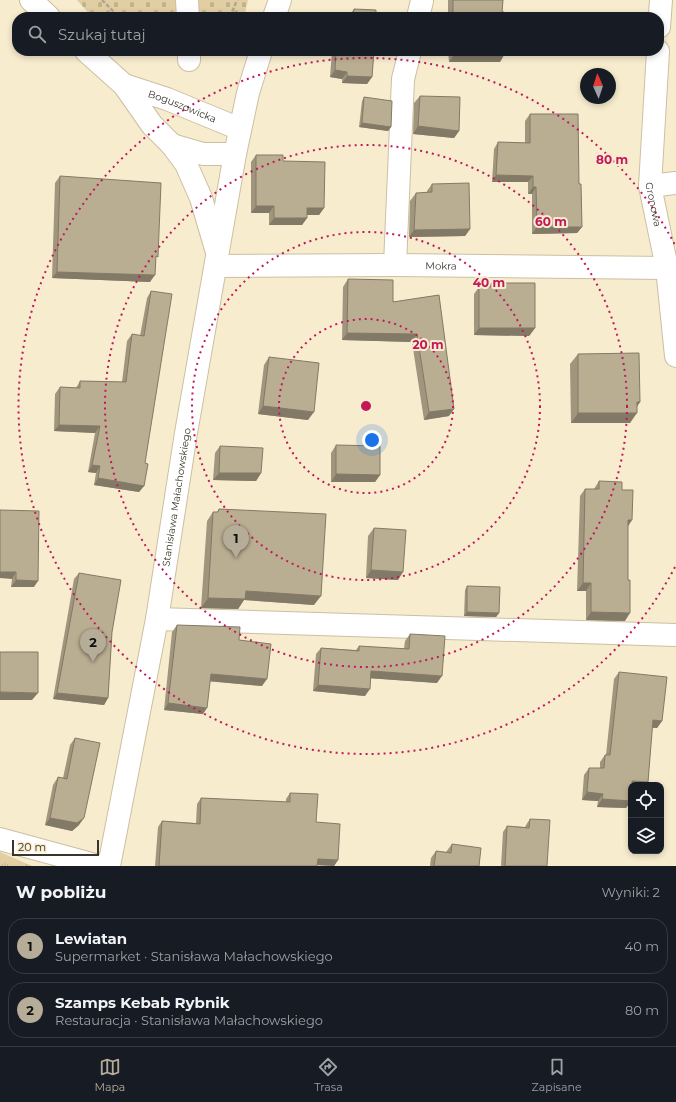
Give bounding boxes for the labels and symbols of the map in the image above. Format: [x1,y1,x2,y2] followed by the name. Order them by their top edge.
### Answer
[580,68,616,104] north arrow
[147,87,218,125] street label: Boguszowicka
[596,152,628,167] text: 80 m
[643,182,665,228] street label: Gronowa
[535,214,567,229] text: 60 m
[425,259,457,272] street label: Mokra
[473,275,505,290] text: 40 m
[412,337,444,352] text: 20 m
[359,399,373,413] centre of rings
[159,427,193,567] street label: Stanisława Małachowskiego
[362,430,382,450] your location
[223,525,249,558] pin: 1
[80,629,106,662] pin: 2
[12,838,99,857] scale bar

